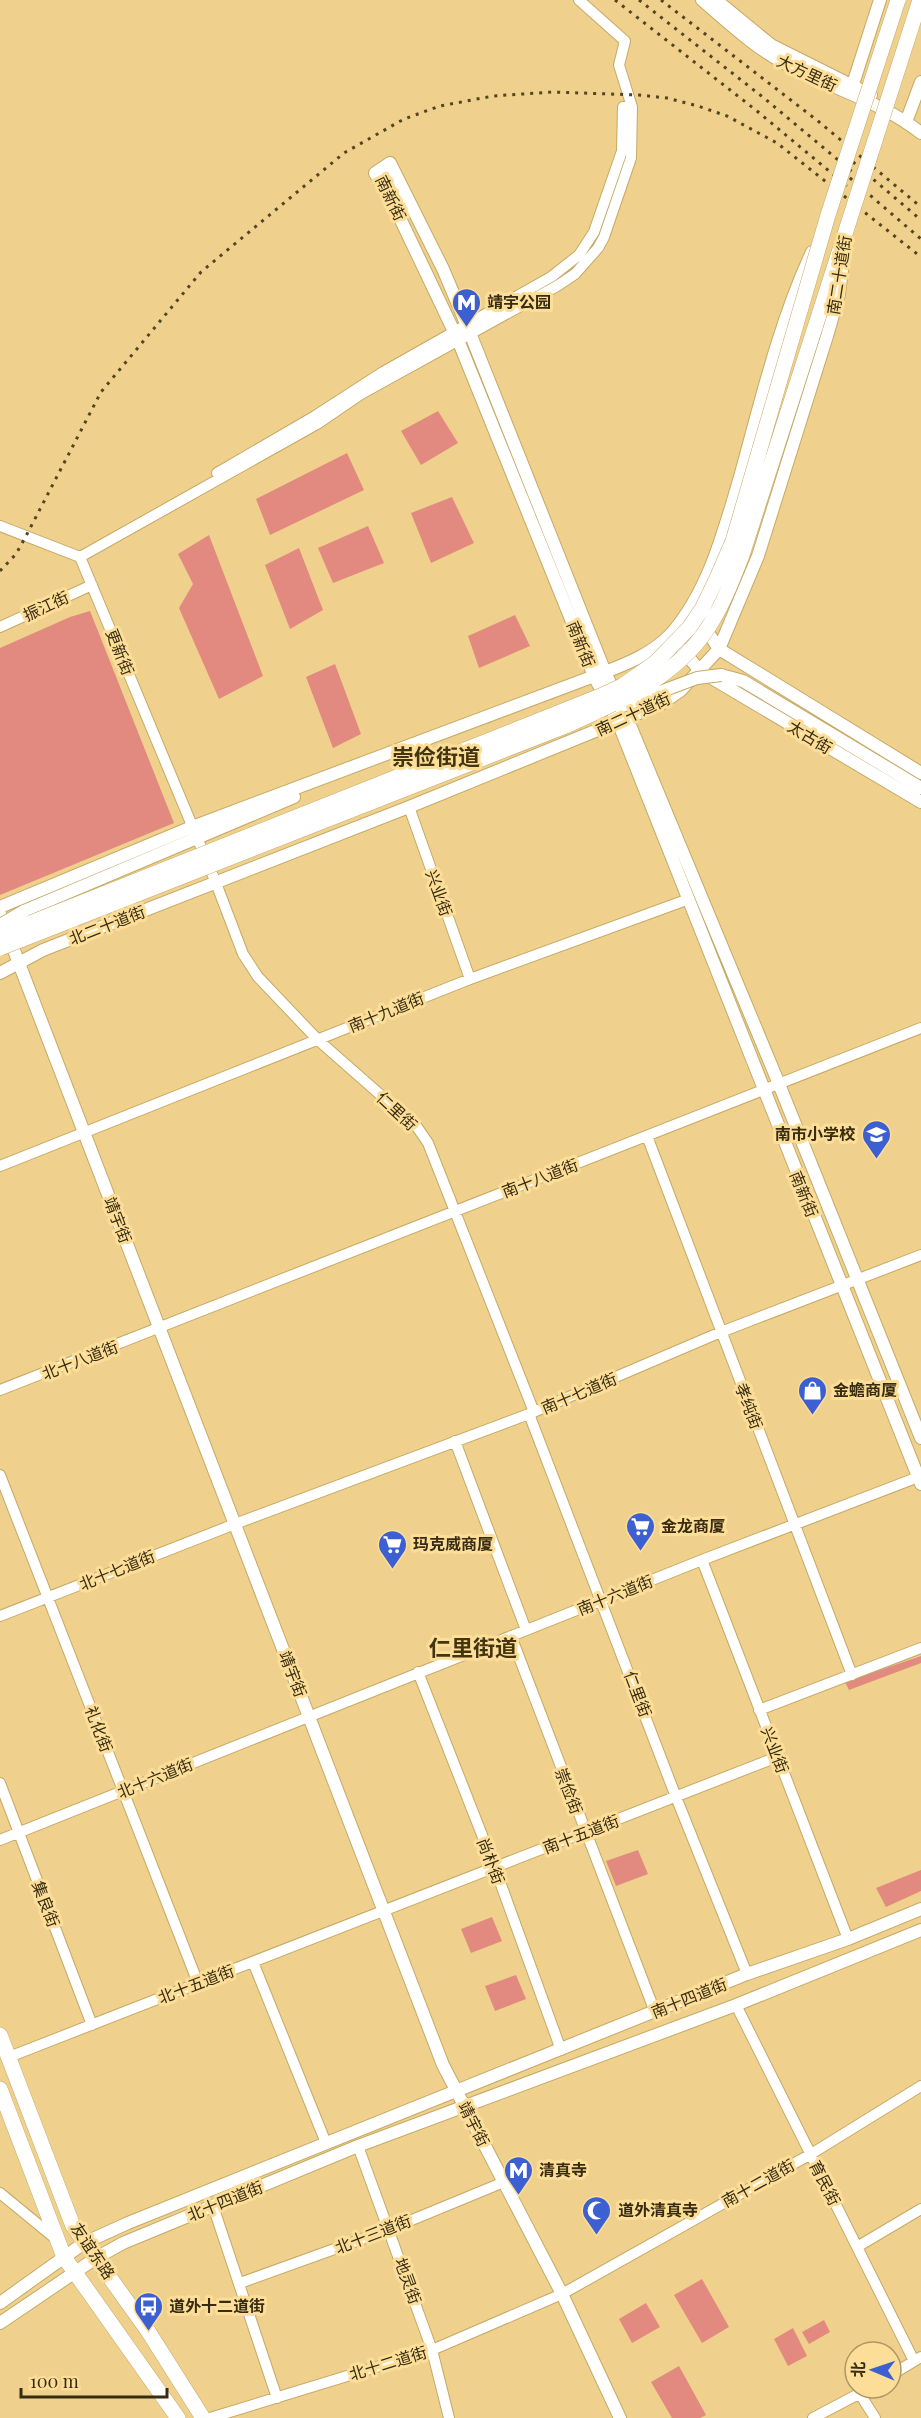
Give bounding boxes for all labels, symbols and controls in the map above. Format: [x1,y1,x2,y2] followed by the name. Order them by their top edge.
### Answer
[774,50,841,96] street label: 大方里街
[371,172,411,224] street label: 南新街
[822,234,855,316] street label: 南二十道街
[450,286,482,328] metro station icon: 靖宇公园
[487,291,551,312] place label: 靖宇公园
[20,586,72,625] street label: 振江街
[563,618,600,670] street label: 南新街
[102,626,139,678] street label: 更新街
[592,687,673,740] street label: 南二十道街
[784,715,836,758] street label: 太古街
[392,741,480,771] district label: 崇俭街道
[421,867,458,919] street label: 兴业街
[66,900,148,949] street label: 北二十道街
[345,987,427,1036] street label: 南十九道街
[373,1087,422,1135] street label: 仁里街
[860,1118,892,1160] school or university icon: 南市小学校
[775,1123,856,1144] place label: 南市小学校
[499,1153,581,1202] street label: 南十八道街
[786,1168,823,1220] street label: 南新街
[100,1194,137,1246] street label: 靖宇街
[39,1335,121,1384] street label: 北十八道街
[538,1367,620,1418] street label: 南十七道街
[796,1374,828,1416] shop icon: 金蟾商厦
[833,1379,897,1400] place label: 金蟾商厦
[731,1380,768,1432] street label: 孝纯街
[624,1510,656,1552] supermarket icon: 金龙商厦
[661,1515,725,1536] place label: 金龙商厦
[376,1528,408,1570] supermarket icon: 玛克威商厦
[413,1533,493,1554] place label: 玛克威商厦
[76,1545,158,1594] street label: 北十七道街
[574,1570,656,1619] street label: 南十六道街
[429,1632,517,1662] district label: 仁里街道
[275,1648,312,1700] street label: 靖宇街
[620,1668,657,1720] street label: 仁里街
[81,1703,118,1755] street label: 礼化街
[757,1724,794,1776] street label: 兴业街
[114,1753,196,1802] street label: 北十六道街
[551,1765,588,1817] street label: 崇俭街
[540,1809,622,1858] street label: 南十五道街
[473,1835,510,1887] street label: 尚朴街
[28,1878,65,1930] street label: 集良街
[155,1959,237,2008] street label: 北十五道街
[648,1973,730,2022] street label: 南十四道街
[454,2098,495,2150] street label: 靖宇街
[502,2154,534,2196] metro station icon: 清真寺
[718,2154,798,2211] street label: 南十二道街
[805,2157,846,2209] street label: 育民街
[539,2159,587,2180] place label: 清真寺
[184,2176,266,2225] street label: 北十四道街
[581,2194,613,2236] mosque icon: 道外清真寺
[618,2199,698,2220] place label: 道外清真寺
[332,2209,414,2258] street label: 北十三道街
[67,2218,120,2283] street label: 友谊东路
[390,2255,427,2307] street label: 地灵街
[132,2290,164,2332] bus stop icon: 道外十二道街
[169,2295,265,2316] place label: 道外十二道街
[843,2340,903,2400] north arrow
[347,2341,429,2384] street label: 北十二道街
[21,2361,166,2399] scale bar
[847,2361,868,2378] text: 北
[30,2369,79,2393] text: 100 m

